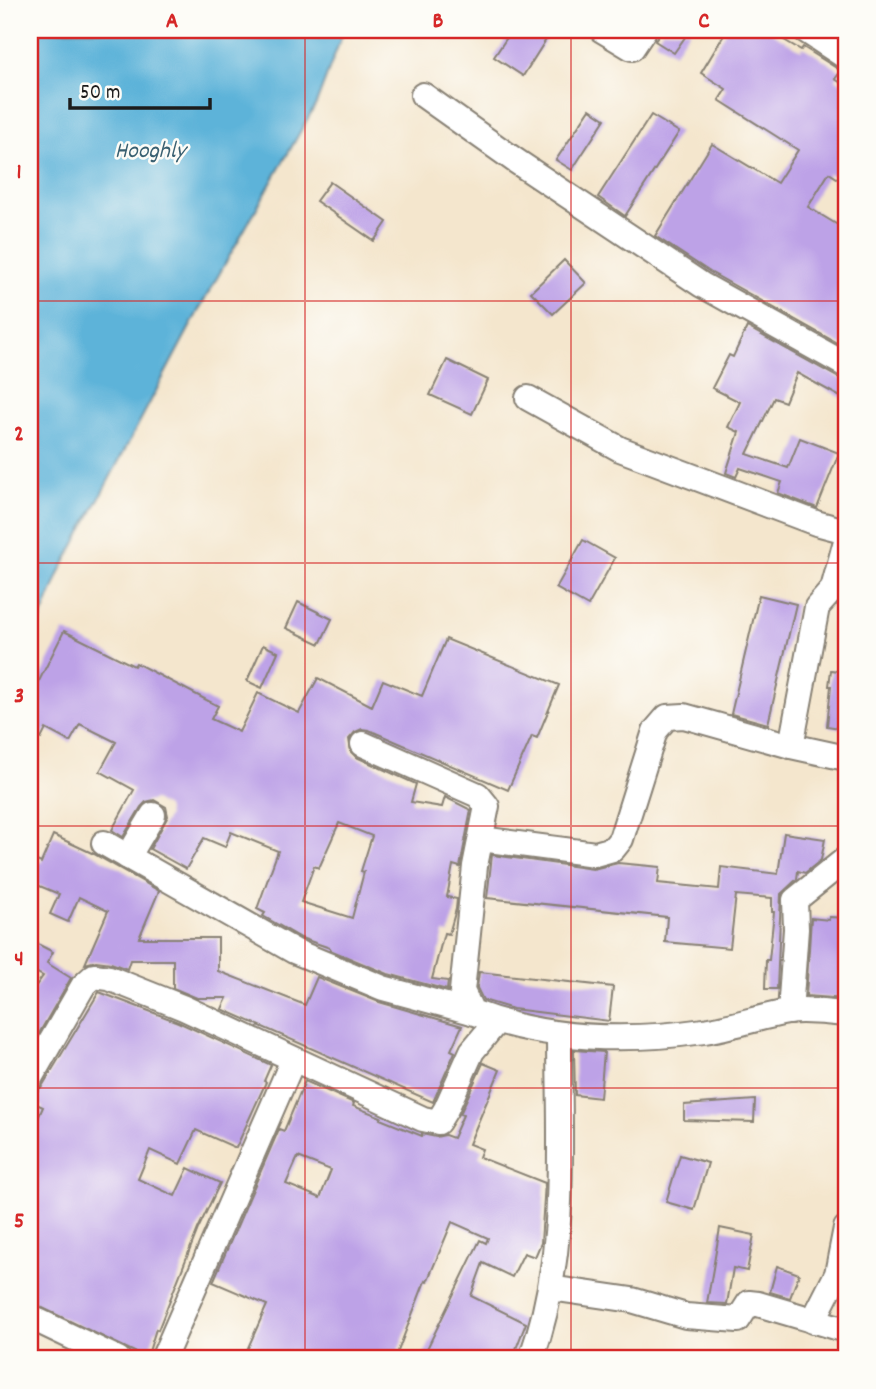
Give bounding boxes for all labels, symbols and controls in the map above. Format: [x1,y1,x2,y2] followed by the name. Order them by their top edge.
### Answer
[166,6,178,39] text: A
[433,6,444,39] text: B
[698,6,710,39] text: C
[70,66,210,110] scale bar
[80,79,120,109] text: 50 m
[115,135,189,169] water label: Hooghly
[16,157,22,190] text: 1
[14,419,24,452] text: 2
[14,681,24,714] text: 3
[14,944,24,977] text: 4
[14,1206,24,1239] text: 5

